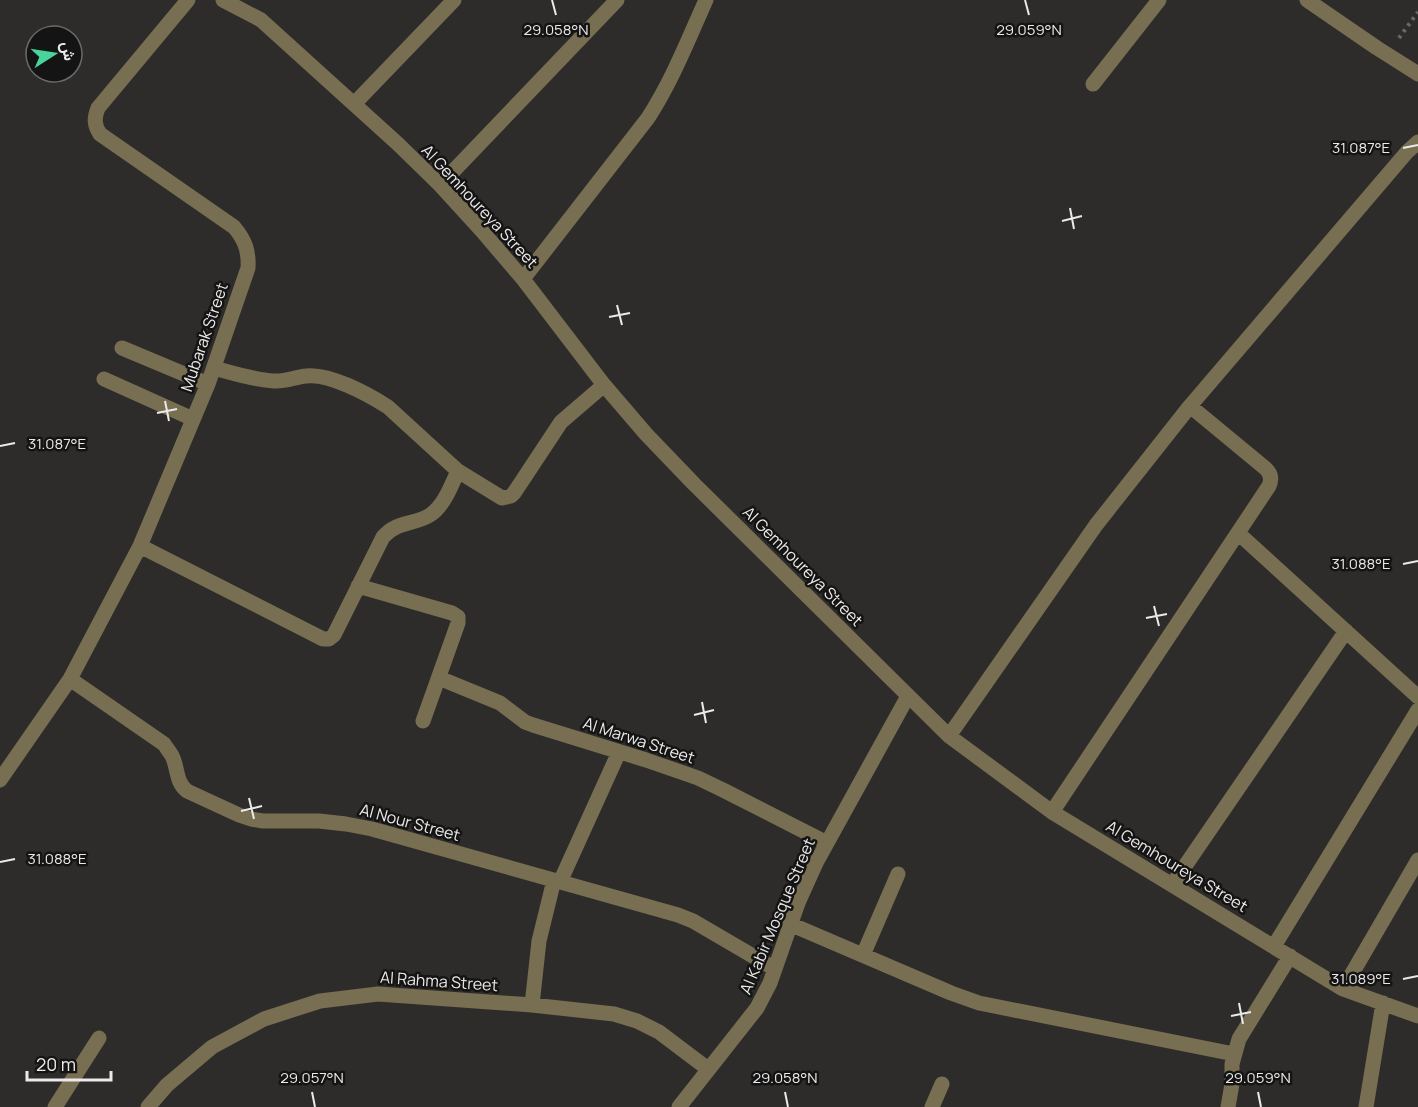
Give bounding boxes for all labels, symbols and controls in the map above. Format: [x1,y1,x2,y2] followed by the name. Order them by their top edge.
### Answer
[524,19,588,40] text: 29.058°N
[996,19,1062,40] text: 29.059°N
[24,24,84,84] north arrow
[56,39,81,63] text: ش
[1332,137,1390,158] text: 31.087°E
[417,139,543,273] street label: Al Gemhoureya Street
[175,280,233,394] street label: Mubarak Street
[28,433,86,454] text: 31.087°E
[738,501,868,631] street label: Al Gemhoureya Street
[1331,553,1391,574] text: 31.088°E
[580,712,698,768] street label: Al Marwa Street
[357,798,463,846] street label: Al Nour Street
[1102,815,1252,917] street label: Al Gemhoureya Street
[734,835,820,997] street label: Al Kabir Mosque Street
[27,848,87,869] text: 31.088°E
[379,966,499,996] street label: Al Rahma Street
[1331,968,1391,989] text: 31.089°E
[27,1044,111,1082] scale bar
[36,1052,76,1076] text: 20 m
[280,1067,344,1088] text: 29.057°N
[753,1067,817,1088] text: 29.058°N
[1225,1067,1291,1088] text: 29.059°N

